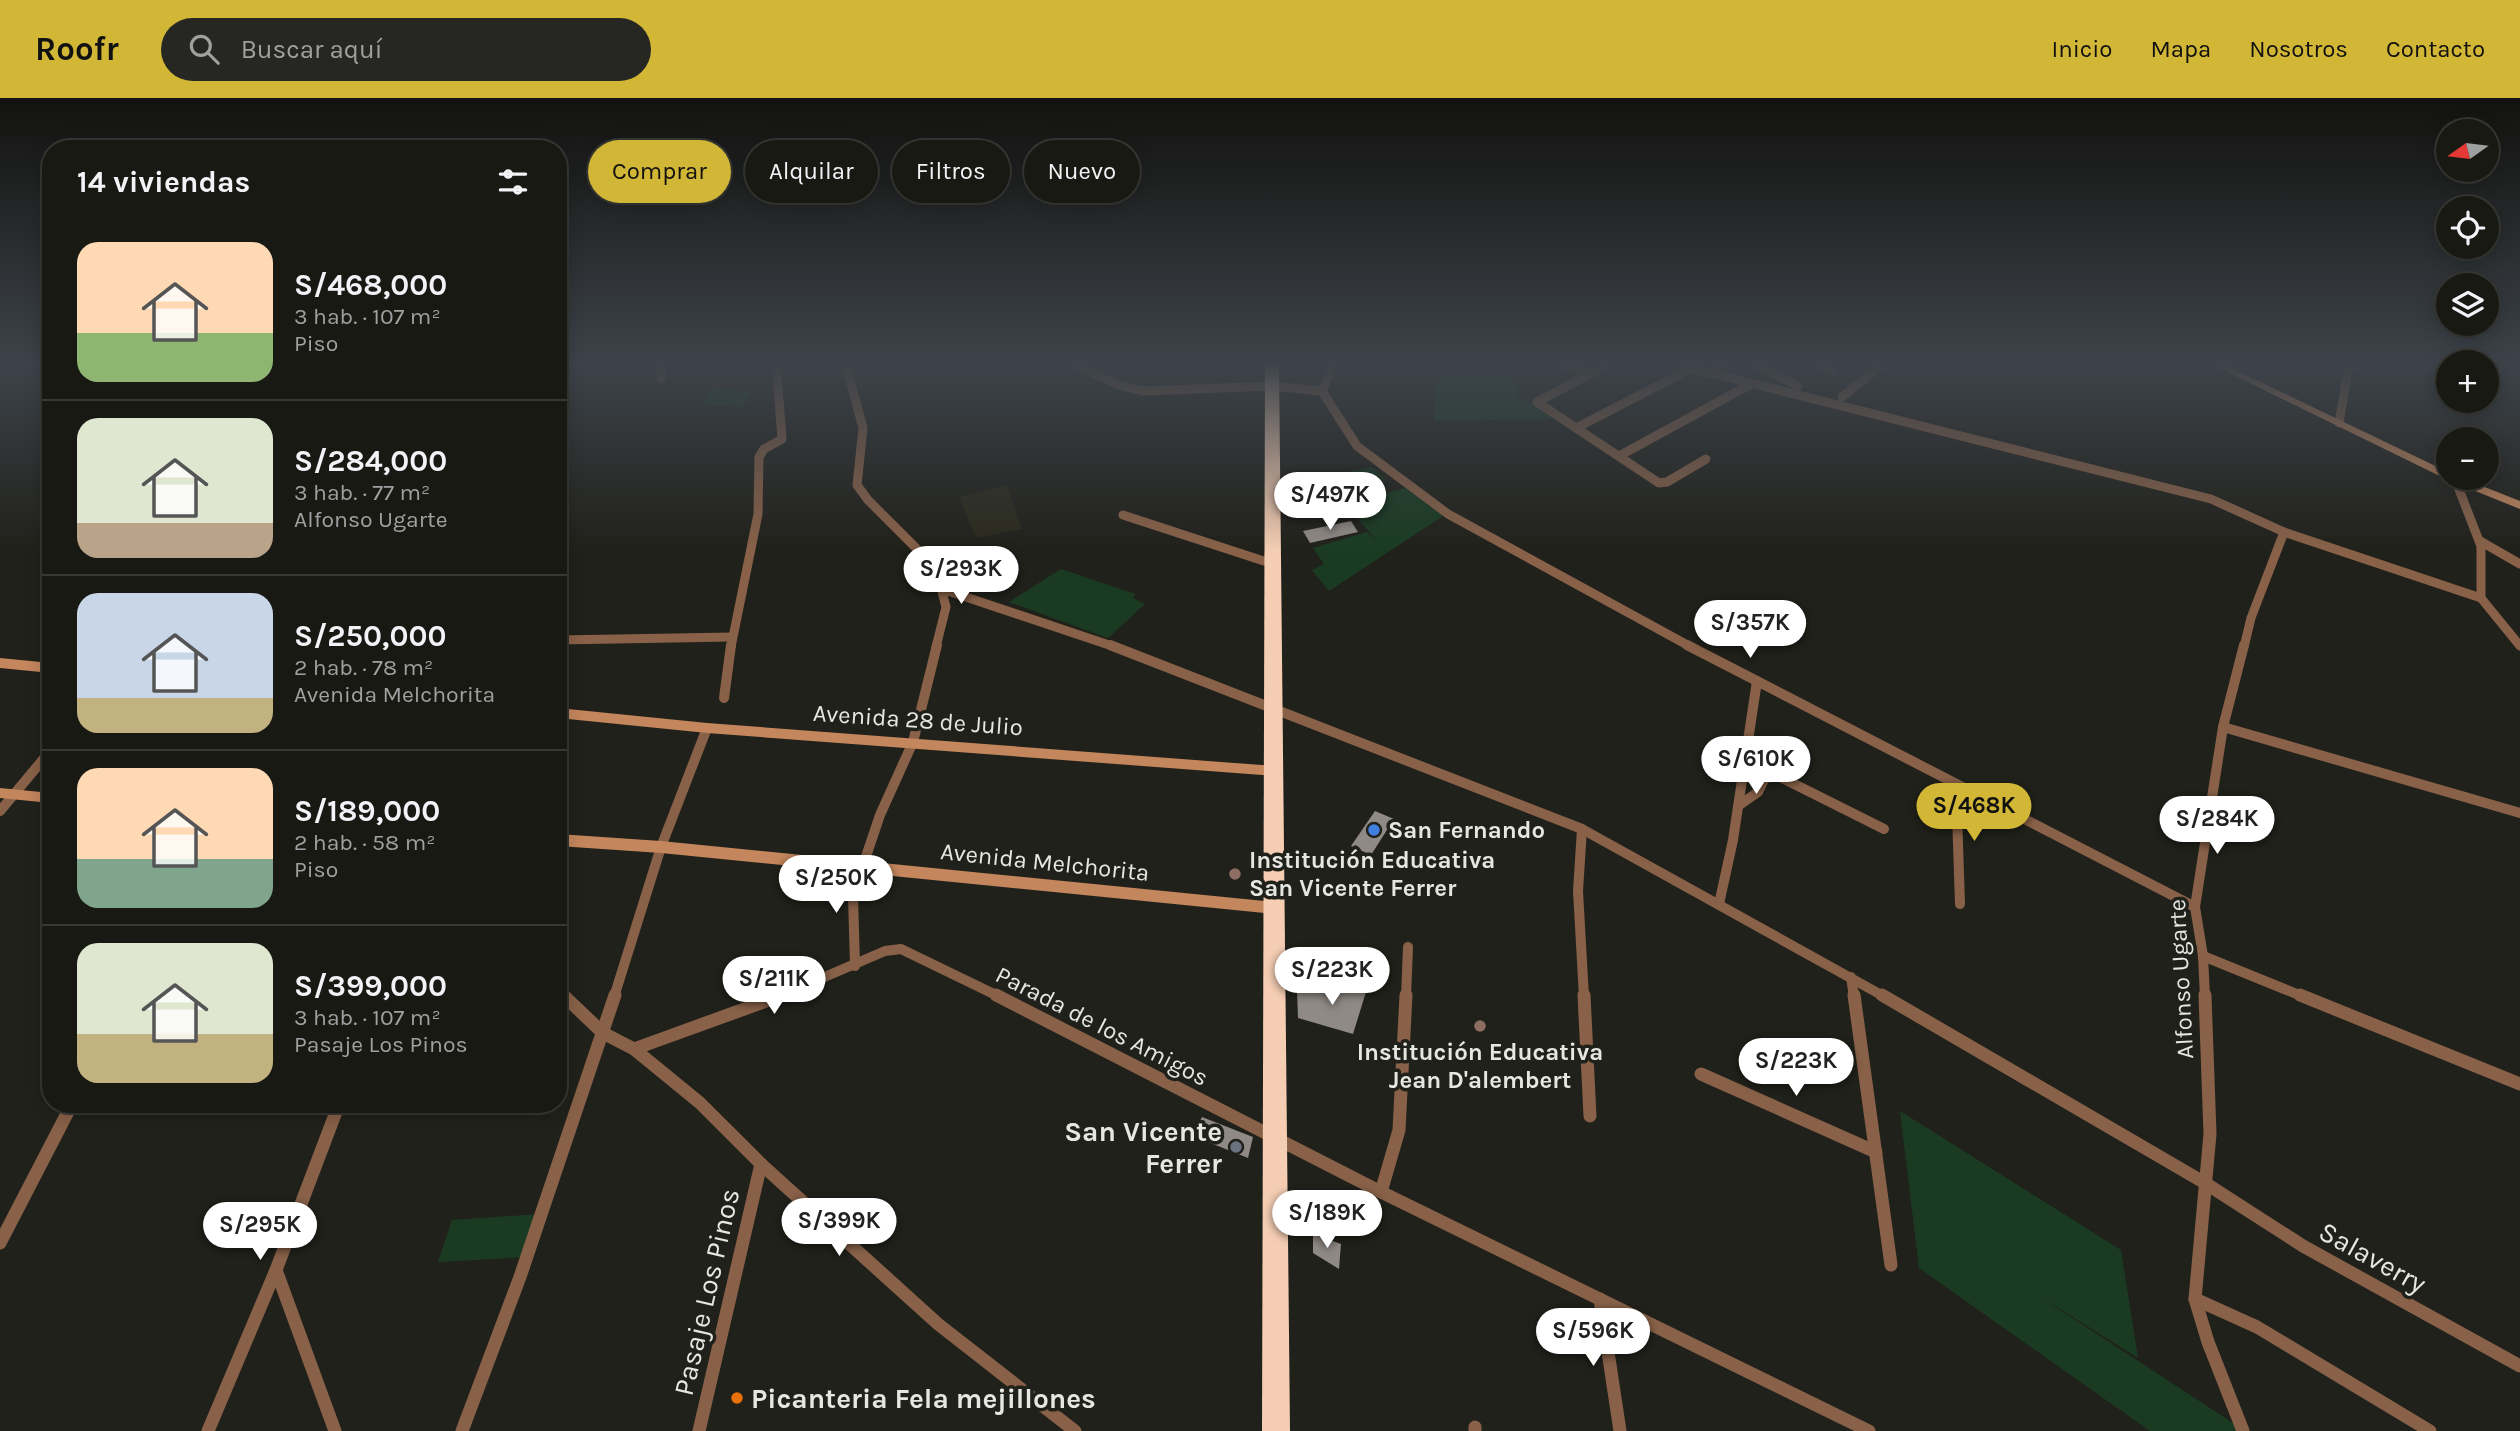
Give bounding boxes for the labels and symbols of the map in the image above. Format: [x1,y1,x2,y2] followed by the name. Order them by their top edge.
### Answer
[2436,119,2499,182] north arrow
[1273,472,1387,532] pin: S/497K
[904,546,1018,606] pin: S/293K
[1693,601,1807,660] pin: S/357K
[812,699,1024,741] street label: Avenida 28 de Julio
[1699,736,1813,796] pin: S/610K
[1917,784,2031,843] pin: S/468K
[2160,796,2274,856] pin: S/284K
[1388,816,1545,844] place label: San Fernando
[1366,822,1382,838] marker: San Fernando
[939,837,1151,887] street label: Avenida Melchorita
[1249,846,1495,902] place label: Institución Educativa San Vicente Ferrer
[779,856,893,915] pin: S/250K
[1227,866,1243,882] marker: Institución Educativa San Vicente Ferrer
[2163,898,2199,1060] street label: Alfonso Ugarte
[1275,948,1389,1007] pin: S/223K
[717,956,831,1016] pin: S/211K
[991,960,1213,1092] street label: Parada de los Amigos
[1472,1018,1488,1034] marker: Institución Educativa Jean D'alembert
[1357,1038,1603,1094] place label: Institución Educativa Jean D'alembert
[1739,1038,1853,1098] pin: S/223K
[1064,1115,1222,1180] place label: San Vicente Ferrer
[1228,1139,1244,1155] marker: San Vicente Ferrer
[667,1185,746,1399] street label: Pasaje Los Pinos
[1270,1190,1384,1250] pin: S/189K
[782,1198,896,1258] pin: S/399K
[203,1202,317,1262] pin: S/295K
[2313,1215,2432,1300] street label: Salaverry
[1536,1308,1650,1368] pin: S/596K
[751,1382,1096,1415] place label: Picanteria Fela mejillones
[729,1390,745,1406] marker: Picanteria Fela mejillones

